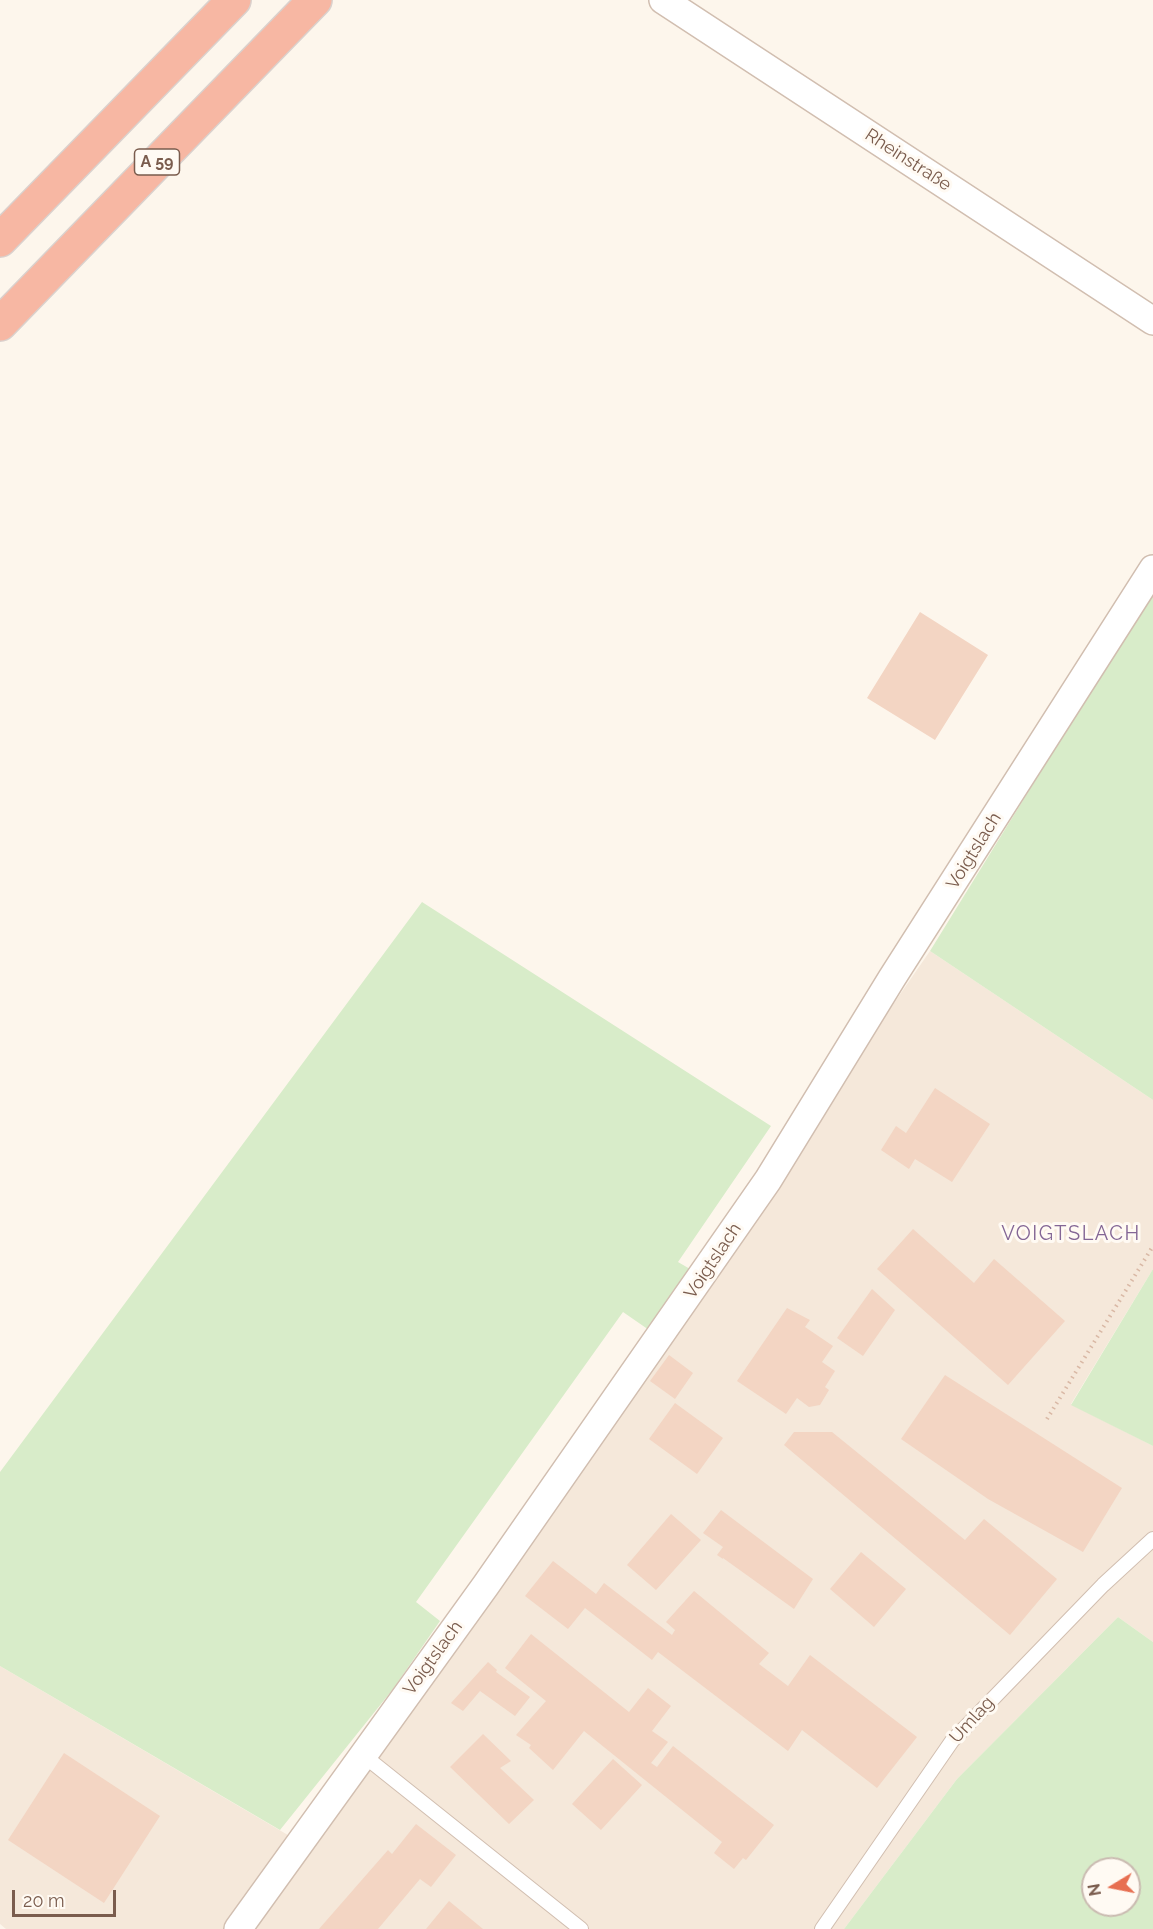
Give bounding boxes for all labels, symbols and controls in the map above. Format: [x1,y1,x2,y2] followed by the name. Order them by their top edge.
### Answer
[861,124,955,196] street label: Rheinstraße
[134,149,180,175] road number: A 59
[942,809,1006,893] street label: Voigtslach
[680,1219,746,1303] street label: Voigtslach
[1001,1222,1141,1246] district label: VOIGTSLACH
[399,1617,467,1699] street label: Voigtslach
[945,1692,999,1748] street label: Umlag
[1081,1857,1141,1917] north arrow
[15,1878,118,1916] scale bar
[1084,1882,1105,1898] text: N
[23,1890,65,1911] text: 20 m

